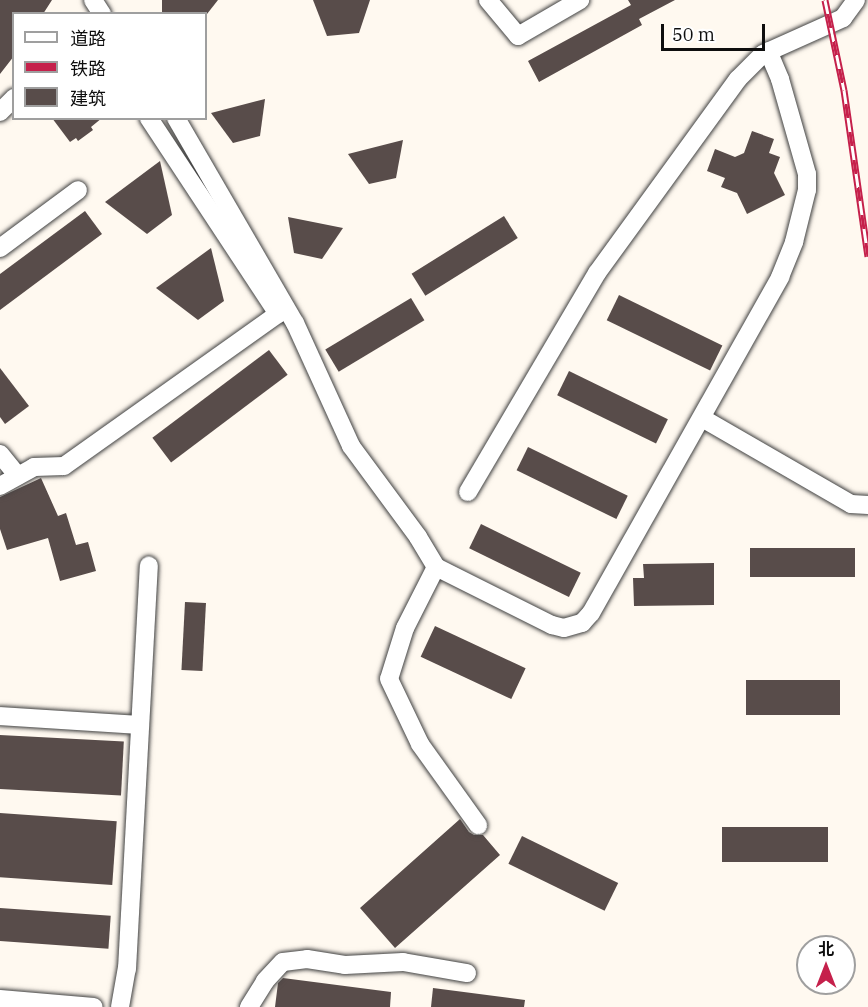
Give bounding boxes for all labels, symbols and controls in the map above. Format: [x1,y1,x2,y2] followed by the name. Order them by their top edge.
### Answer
[12,12,207,120] legend
[664,12,768,50] scale bar
[672,23,715,46] text: 50 m
[70,27,106,50] text: 道路
[70,57,106,80] text: 铁路
[70,87,106,110] text: 建筑
[796,935,856,995] north arrow
[818,939,834,959] text: 北

